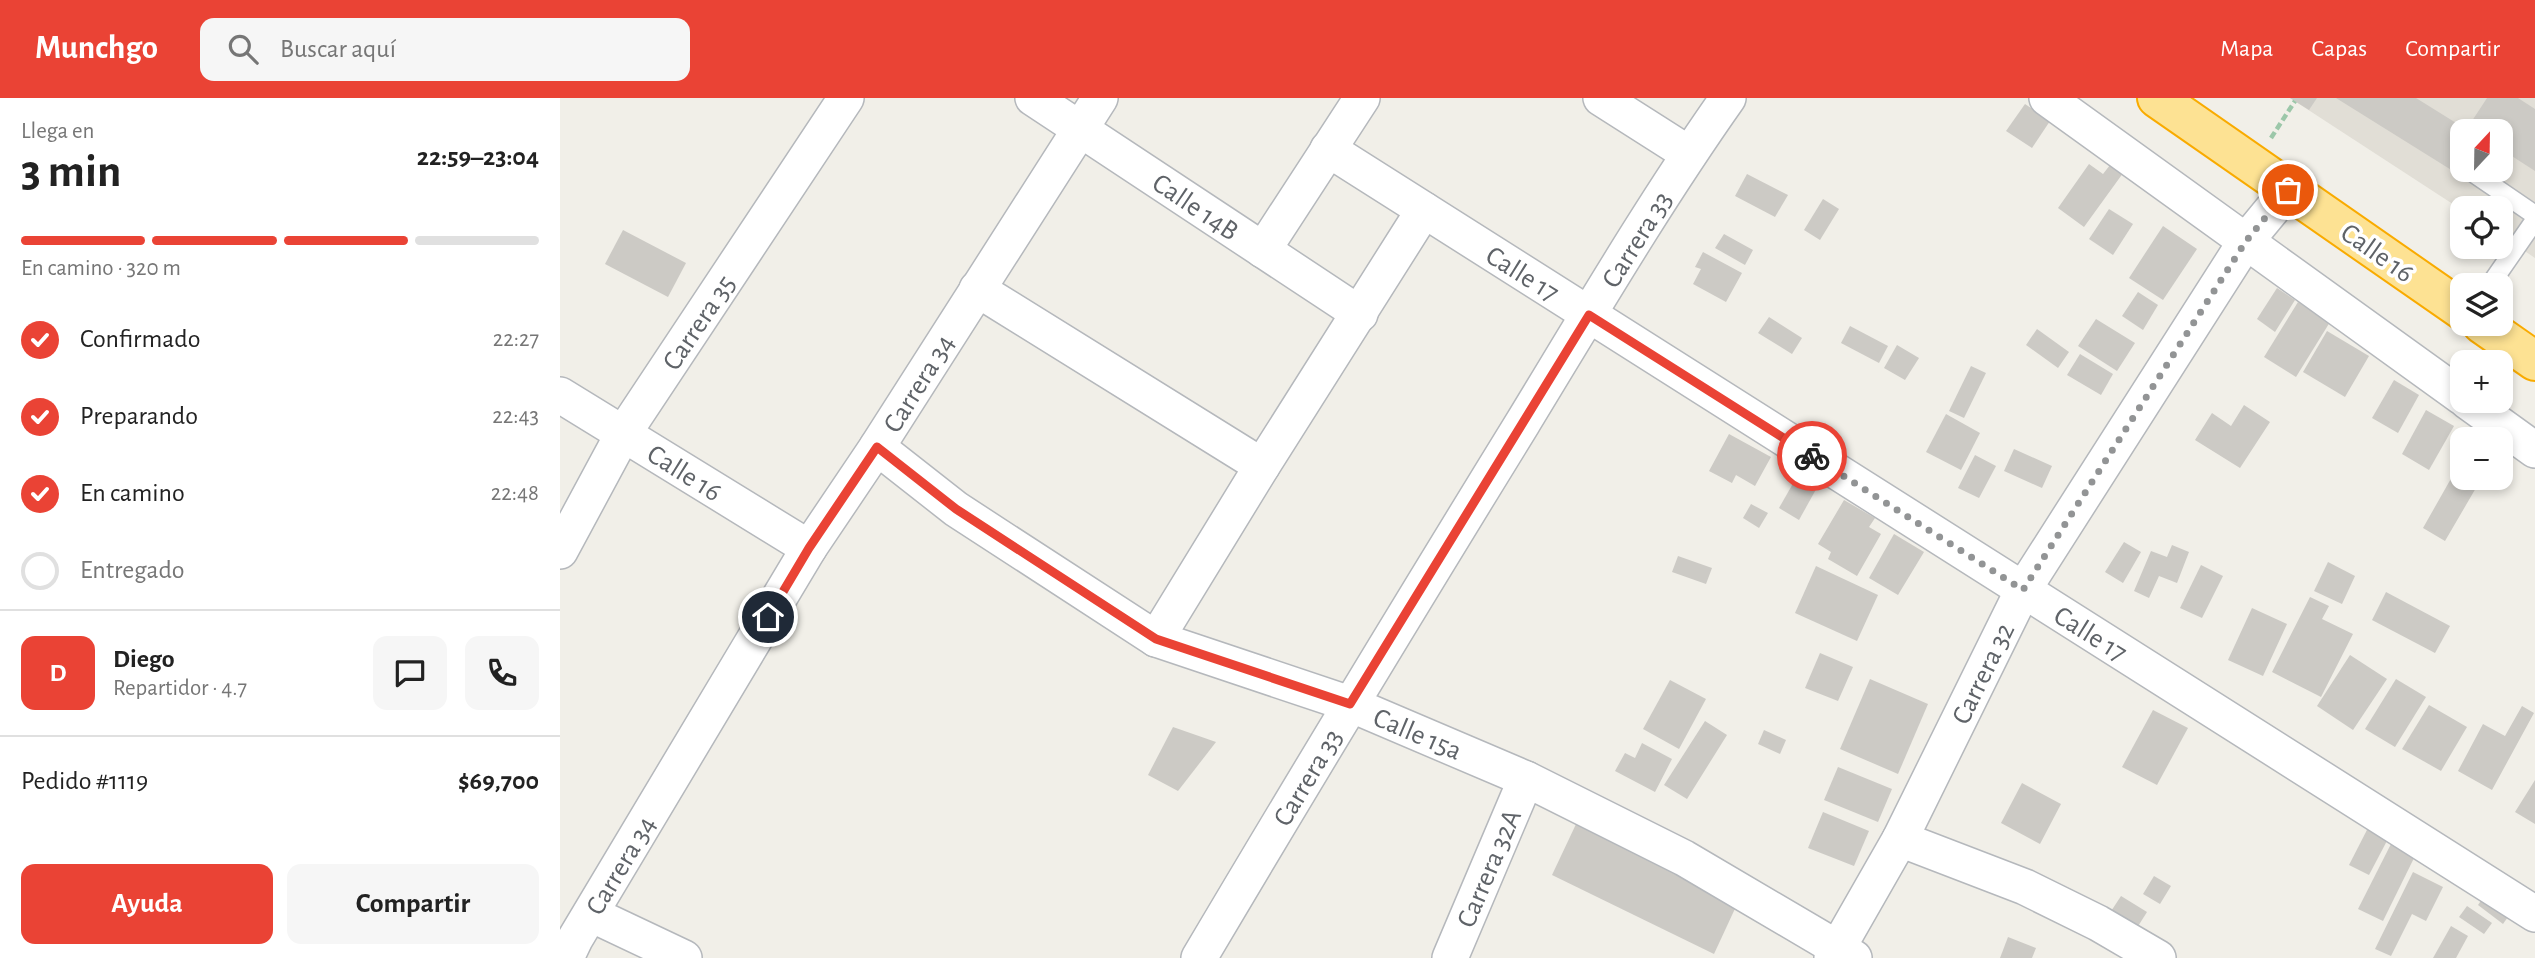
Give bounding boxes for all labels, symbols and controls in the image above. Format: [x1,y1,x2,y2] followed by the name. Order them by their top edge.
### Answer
[200,18,690,81] search box
[224,30,262,68] icon: search
[35,32,158,65] text: Munchgo
[280,36,396,62] text: Buscar aquí
[2220,37,2273,61] text: Mapa
[2311,37,2367,61] text: Capas
[2405,37,2500,61] text: Compartir
[2450,119,2513,182] north arrow
[2450,119,2513,490] map controls
[21,120,94,143] text: Llega en
[417,144,539,170] text: 22:59–23:04
[21,149,121,195] text: 3 min
[2258,160,2318,220] pin
[1147,169,1243,246] street label: Calle 14B
[2269,171,2307,209] icon: bag
[1597,187,1678,293] street label: Carrera 33
[2450,196,2513,259] button: locate
[2335,219,2418,289] street label: Calle 16
[1481,242,1563,308] street label: Calle 17
[21,257,181,280] text: En camino · 320 m
[658,271,741,376] street label: Carrera 35
[2450,273,2513,336] button: layers
[21,321,59,359] icon: check
[80,326,201,352] text: Confirmado
[493,328,539,351] text: 22:27
[879,330,961,438] street label: Carrera 34
[2450,350,2513,413] button: +
[21,398,59,436] icon: check
[80,403,198,429] text: Preparando
[492,405,539,428] text: 22:43
[1777,421,1847,491] courier
[2450,427,2513,490] button: −
[1793,437,1831,475] icon: bike
[642,440,726,507] street label: Calle 16
[21,475,59,513] icon: check
[80,480,185,506] text: En camino
[491,482,539,505] text: 22:48
[80,557,185,583] text: Entregado
[738,587,798,647] pin
[749,598,787,636] icon: home
[2049,602,2131,668] street label: Calle 17
[1947,619,2020,729] street label: Carrera 32
[373,636,447,710] button: chat
[465,636,539,710] button: phone
[113,646,175,672] text: Diego
[49,660,67,686] text: D
[113,677,247,700] text: Repartidor · 4.7
[1369,704,1466,766] street label: Calle 15a
[1269,725,1348,831] street label: Carrera 33
[21,768,148,794] text: Pedido #1119
[458,768,539,794] text: $69,700
[1453,806,1527,932] street label: Carrera 32A
[582,812,662,920] street label: Carrera 34
[21,864,273,944] button: Ayuda
[287,864,539,944] button: Compartir

